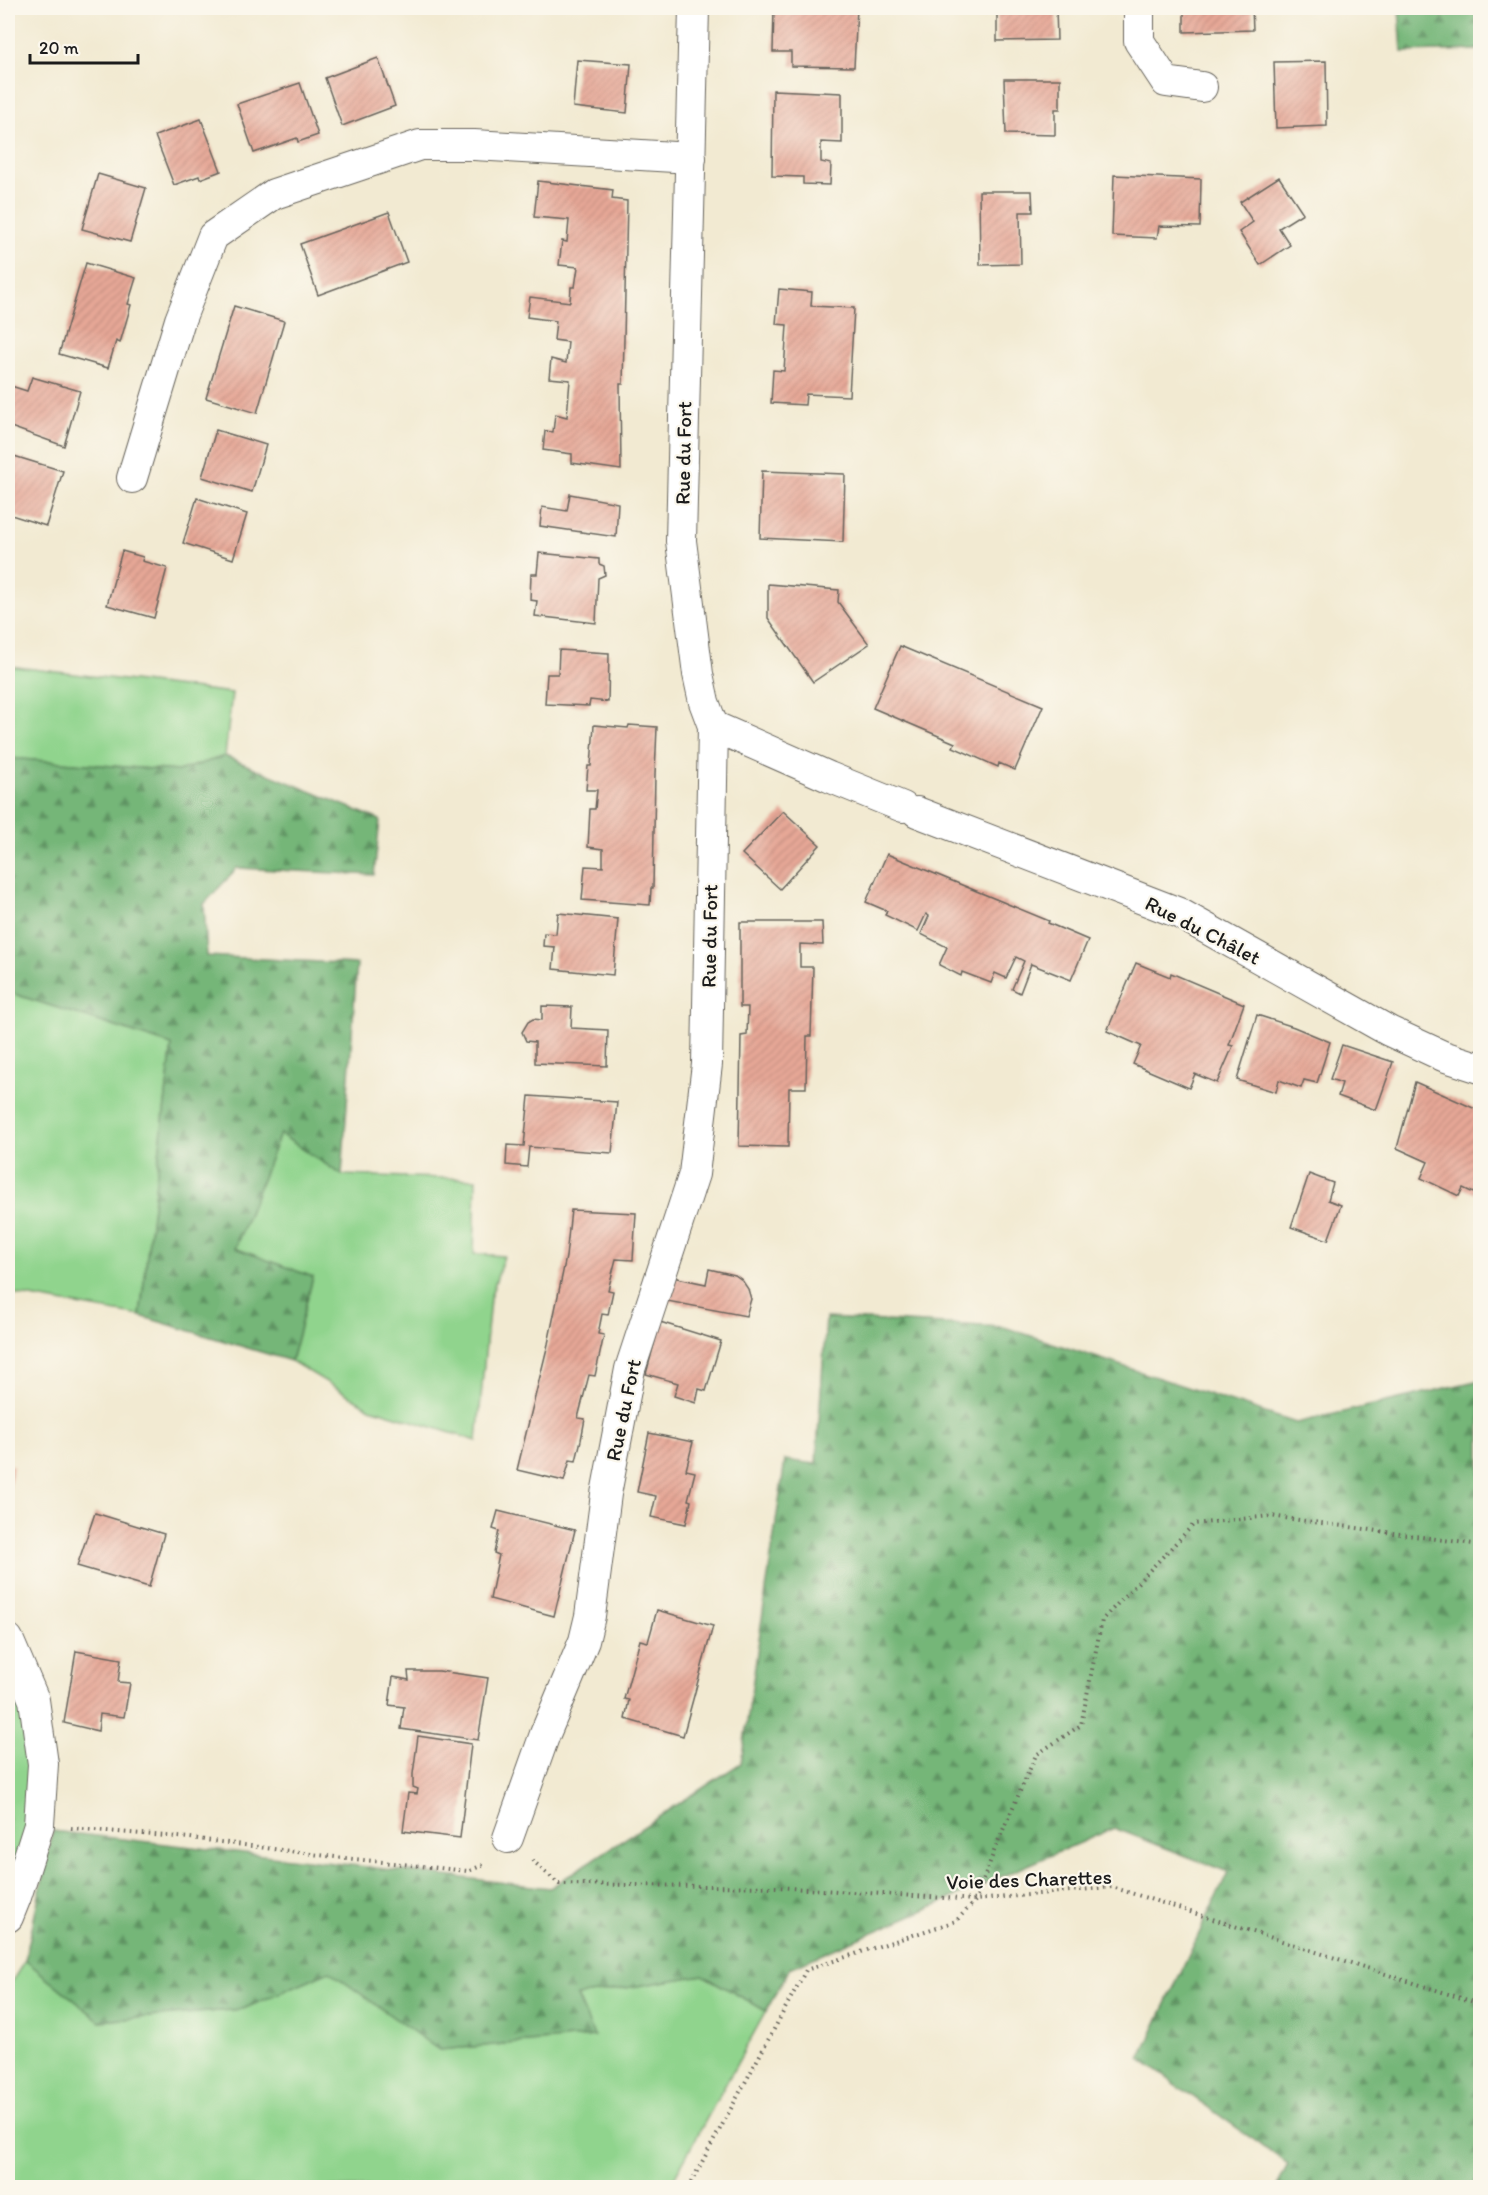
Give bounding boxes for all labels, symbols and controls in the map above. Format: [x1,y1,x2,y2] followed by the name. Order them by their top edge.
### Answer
[30,27,138,65] scale bar
[39,37,79,59] text: 20 m
[670,401,696,505] street label: Rue du Fort
[696,884,722,988] street label: Rue du Fort
[1141,890,1265,970] street label: Rue du Châlet
[600,1357,646,1463] street label: Rue du Fort
[946,1864,1112,1894] street label: Voie des Charettes

